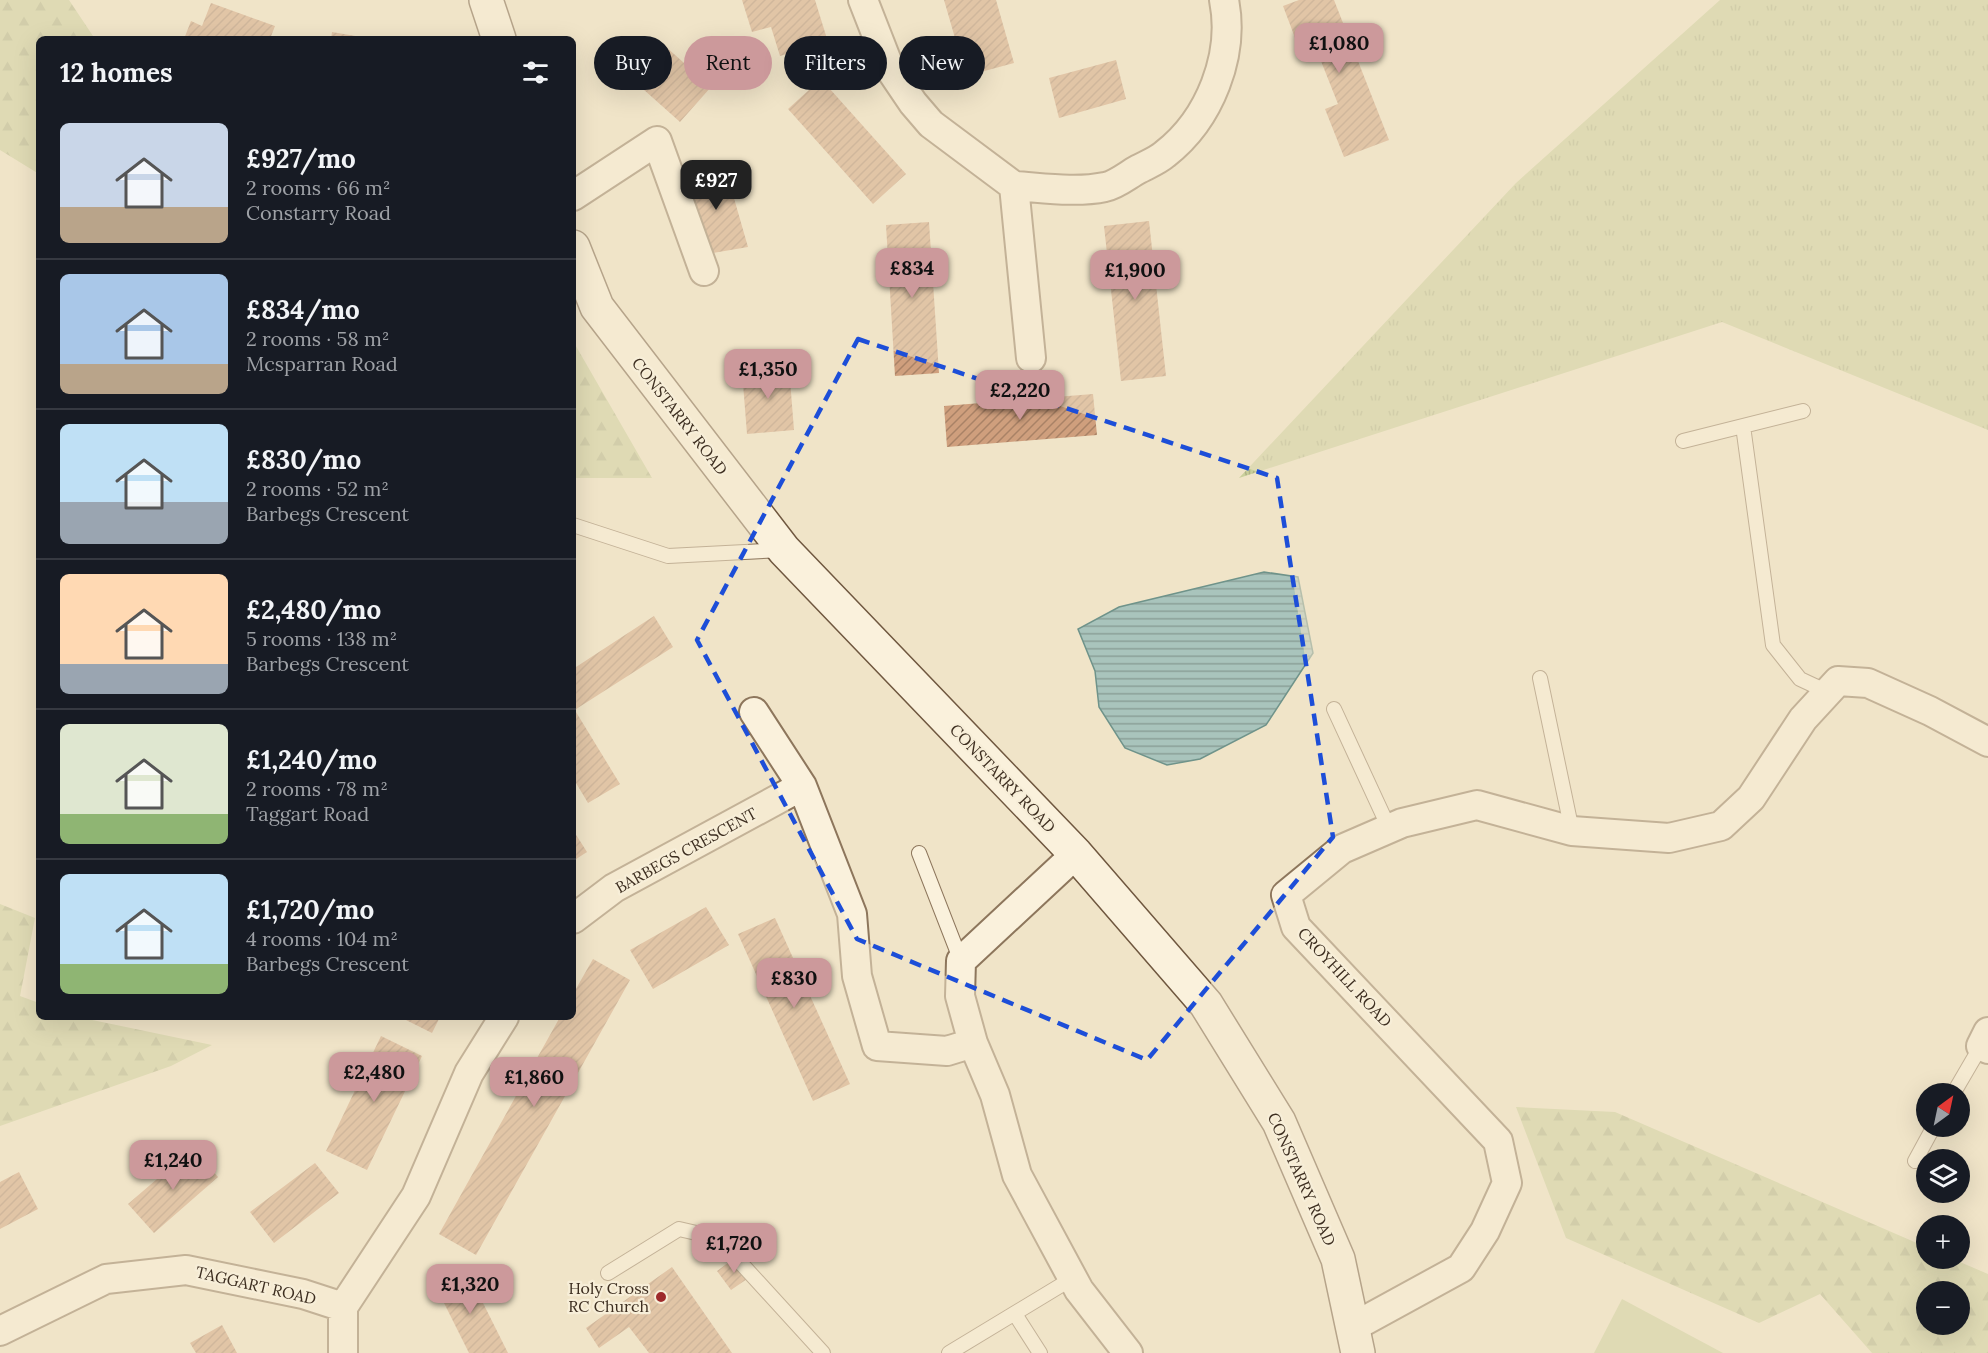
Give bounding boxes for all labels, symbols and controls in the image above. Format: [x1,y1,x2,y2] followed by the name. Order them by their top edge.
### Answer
[1290,23,1388,74] pin: £1,080
[1308,30,1370,55] text: £1,080
[594,36,672,90] chip: Buy
[684,36,772,90] chip: Rent
[784,36,887,90] chip: Filters
[899,36,985,90] chip: New
[60,56,173,89] text: 12 homes
[519,56,552,89] icon: filters
[246,142,356,175] text: £927/mo
[108,147,180,219] icon: home
[680,160,752,211] pin: £927
[694,167,738,192] text: £927
[246,175,391,200] text: 2 rooms · 66 m²
[246,200,391,225] text: Constarry Road
[876,248,948,299] pin: £834
[1086,250,1184,301] pin: £1,900
[889,255,935,280] text: £834
[1104,257,1166,282] text: £1,900
[246,293,360,326] text: £834/mo
[108,298,180,370] icon: home
[246,326,390,351] text: 2 rooms · 58 m²
[719,349,817,400] pin: £1,350
[246,351,398,376] text: Mcsparran Road
[628,353,732,479] street label: CONSTARRY ROAD
[738,356,798,381] text: £1,350
[971,370,1069,421] pin: £2,220
[989,377,1051,402] text: £2,220
[246,443,361,476] text: £830/mo
[108,448,180,520] icon: home
[246,476,389,501] text: 2 rooms · 52 m²
[246,501,409,526] text: Barbegs Crescent
[246,593,381,626] text: £2,480/mo
[108,598,180,670] icon: home
[246,626,397,651] text: 5 rooms · 138 m²
[246,651,409,676] text: Barbegs Crescent
[946,719,1060,837] street label: CONSTARRY ROAD
[246,743,377,776] text: £1,240/mo
[108,748,180,820] icon: home
[246,776,388,801] text: 2 rooms · 78 m²
[246,801,369,826] text: Taggart Road
[612,803,760,897] street label: BARBEGS CRESCENT
[246,893,374,926] text: £1,720/mo
[108,898,180,970] icon: home
[1294,923,1396,1031] street label: CROYHILL ROAD
[246,926,398,951] text: 4 rooms · 104 m²
[246,951,409,976] text: Barbegs Crescent
[758,958,830,1009] pin: £830
[771,965,817,990] text: £830
[325,1052,423,1103] pin: £2,480
[485,1057,583,1108] pin: £1,860
[343,1059,405,1084] text: £2,480
[504,1064,564,1089] text: £1,860
[1916,1083,1970,1137] north arrow
[1916,1083,1970,1335] map controls
[1264,1109,1340,1249] street label: CONSTARRY ROAD
[124,1140,222,1191] pin: £1,240
[144,1147,202,1172] text: £1,240
[1916,1149,1970,1203] button: layers
[1916,1215,1970,1269] button: +
[685,1223,783,1274] pin: £1,720
[706,1230,762,1255] text: £1,720
[194,1261,318,1309] street label: TAGGART ROAD
[421,1264,519,1315] pin: £1,320
[440,1271,500,1296] text: £1,320
[568,1278,649,1316] place label: Holy Cross RC Church
[1916,1281,1970,1335] button: −
[654,1290,668,1304] marker: Holy Cross RC Church

